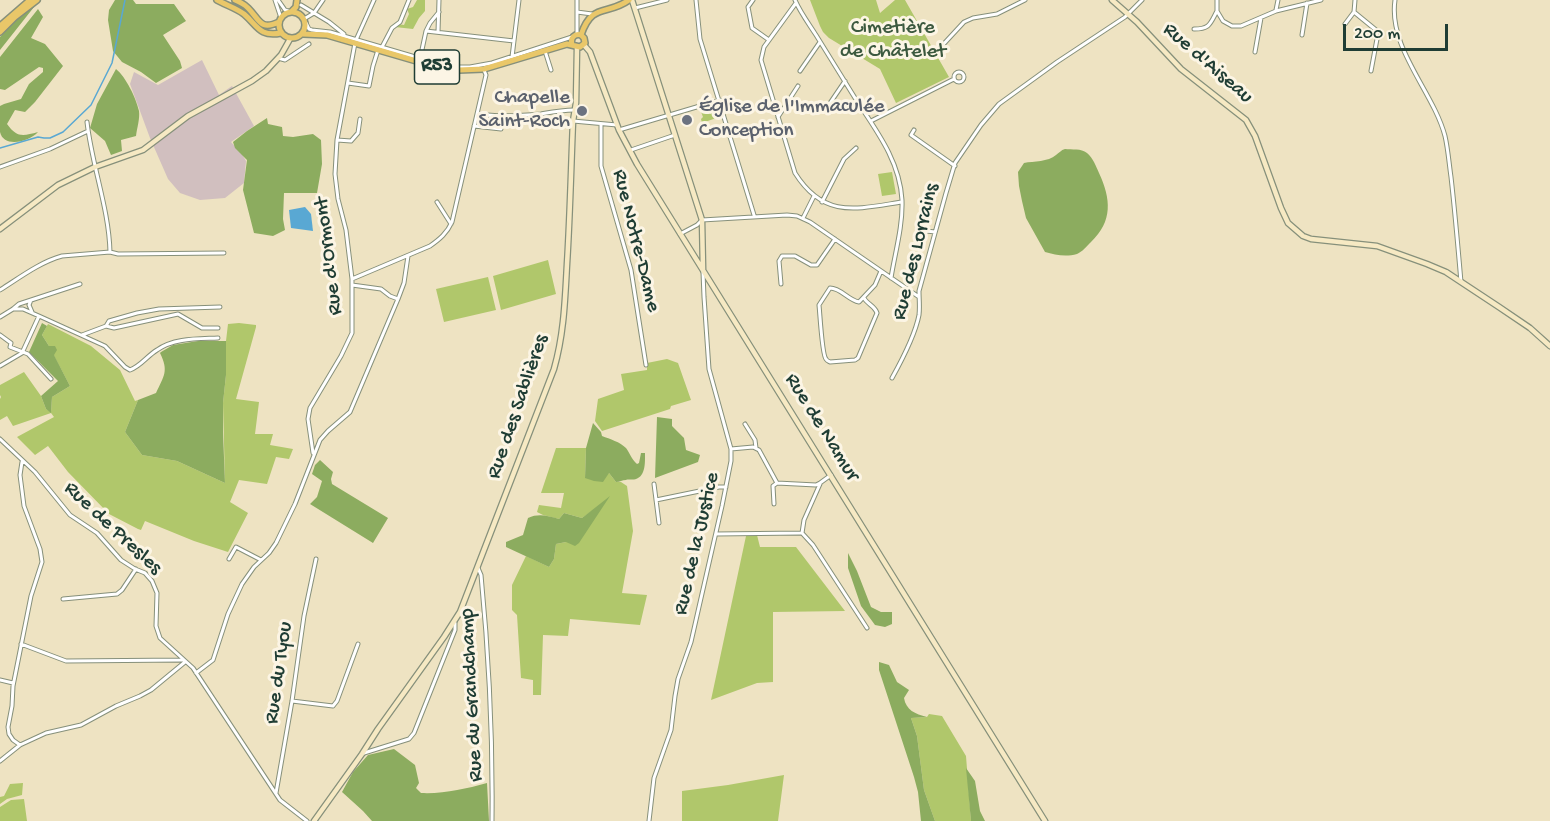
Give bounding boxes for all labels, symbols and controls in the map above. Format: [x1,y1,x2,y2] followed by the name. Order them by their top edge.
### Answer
[1346,12,1451,50] scale bar
[840,16,946,66] park label: Cimetière de Châtelet
[1157,18,1257,110] street label: Rue d'Aiseau
[1354,24,1400,45] text: 200 m
[414,50,460,84] road number: R53
[479,86,570,136] place label: Chapelle Saint-Roch
[699,95,885,145] place label: Église de l'Immaculée Conception
[575,104,589,118] marker: Chapelle Saint-Roch
[680,113,694,127] marker: Église de l'Immaculée Conception
[605,167,665,315] street label: Rue Notre-Dame
[888,181,946,323] street label: Rue des Lorrains
[310,196,350,316] street label: Rue d'Ormont
[483,332,555,482] street label: Rue des Sablières
[778,369,864,487] street label: Rue de Namur
[669,470,727,618] street label: Rue de la Justice
[57,477,167,581] street label: Rue de Presles
[456,608,490,782] street label: Rue du Grandchamp
[260,620,300,726] street label: Rue du Tyou

